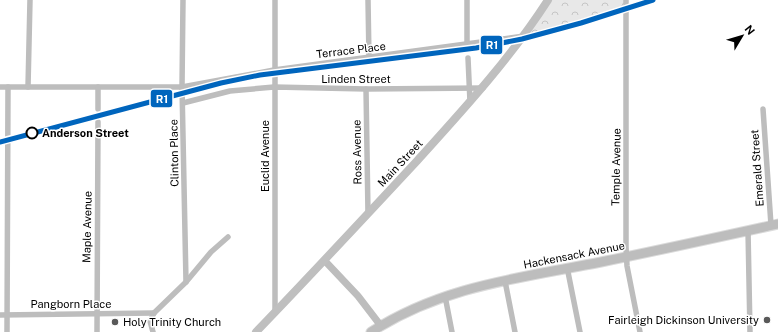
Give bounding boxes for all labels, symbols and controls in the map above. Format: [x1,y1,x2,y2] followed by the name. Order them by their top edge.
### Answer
[722,16,762,56] north arrow
[743,23,757,37] text: N
[480,35,503,55] line badge: R1
[486,39,498,51] text: R1
[316,40,386,60] street label: Terrace Place
[321,73,391,85] street label: Linden Street
[150,89,173,108] line badge: R1
[156,93,168,105] text: R1
[167,119,181,187] street label: Clinton Place
[350,119,364,185] street label: Ross Avenue
[259,120,271,192] street label: Euclid Avenue
[25,126,39,140] marker: Anderson Street
[42,127,129,139] place label: Anderson Street
[609,128,623,206] street label: Temple Avenue
[748,129,766,207] street label: Emerald Street
[375,137,425,189] street label: Main Street
[80,191,94,263] street label: Maple Avenue
[522,239,626,271] street label: Hackensack Avenue
[31,298,111,310] street label: Pangborn Place
[608,314,759,326] place label: Fairleigh Dickinson University
[762,315,772,325] marker: Fairleigh Dickinson University
[123,316,221,328] place label: Holy Trinity Church
[110,317,120,327] marker: Holy Trinity Church

